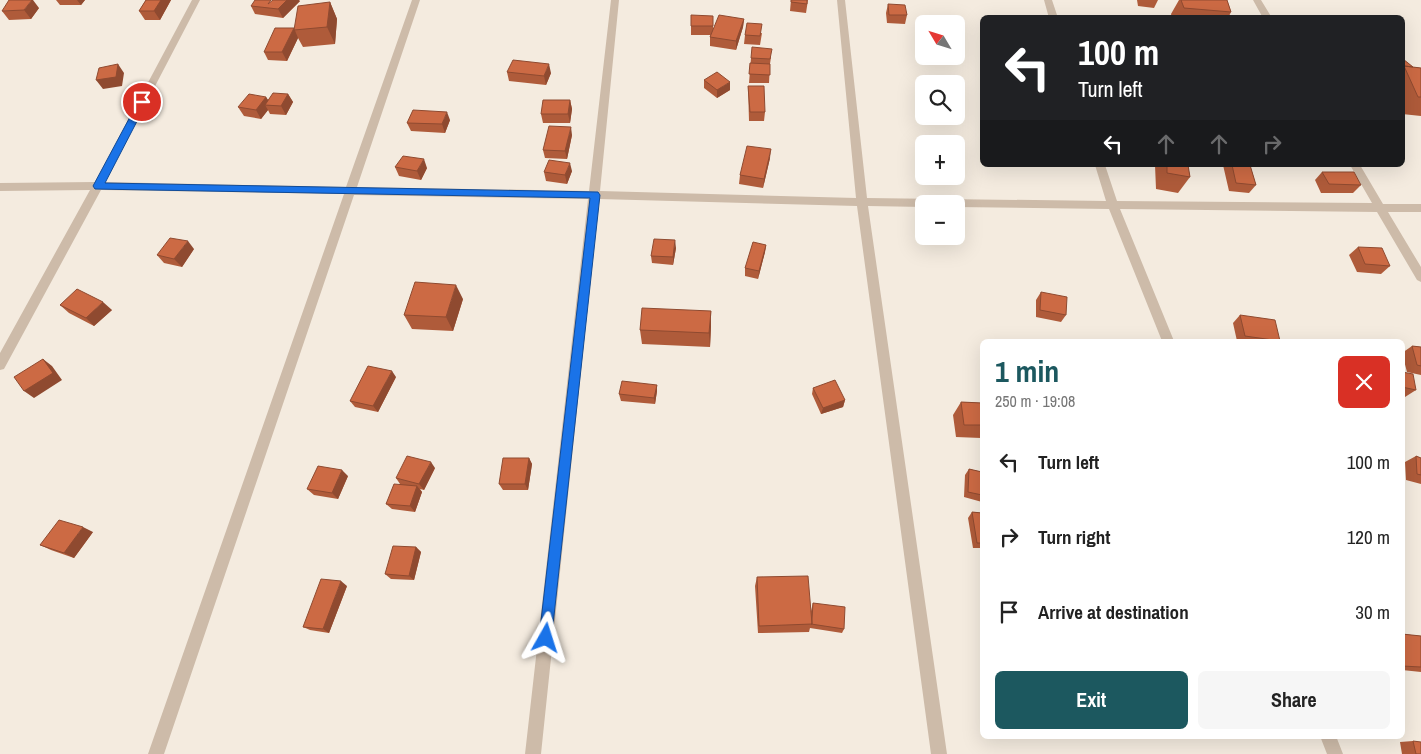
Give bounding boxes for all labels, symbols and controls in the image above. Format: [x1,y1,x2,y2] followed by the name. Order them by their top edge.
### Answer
[915,15,965,65] north arrow
[915,15,965,245] map controls
[1078,29,1159,76] text: 100 m
[995,35,1060,100] icon: left
[1078,74,1143,104] text: Turn left
[915,75,965,125] button: search
[121,81,163,123] pin
[128,88,156,116] icon: arrive
[1099,130,1127,158] icon: left
[1152,130,1180,158] icon: ahead
[1205,130,1233,158] icon: ahead
[1258,130,1286,158] icon: right
[915,135,965,185] button: +
[915,195,965,245] button: −
[995,351,1059,391] text: 1 min
[1338,356,1390,408] button: close
[995,390,1075,412] text: 250 m · 19:08
[995,448,1023,476] icon: left
[1038,449,1099,475] text: Turn left
[1347,449,1390,475] text: 100 m
[995,523,1023,551] icon: right
[1038,524,1110,550] text: Turn right
[1347,524,1390,550] text: 120 m
[995,598,1023,626] icon: arrive
[1038,599,1189,625] text: Arrive at destination
[1355,599,1390,625] text: 30 m
[519,611,571,663] position arrow
[995,671,1188,729] button: Exit
[1198,671,1390,729] button: Share

